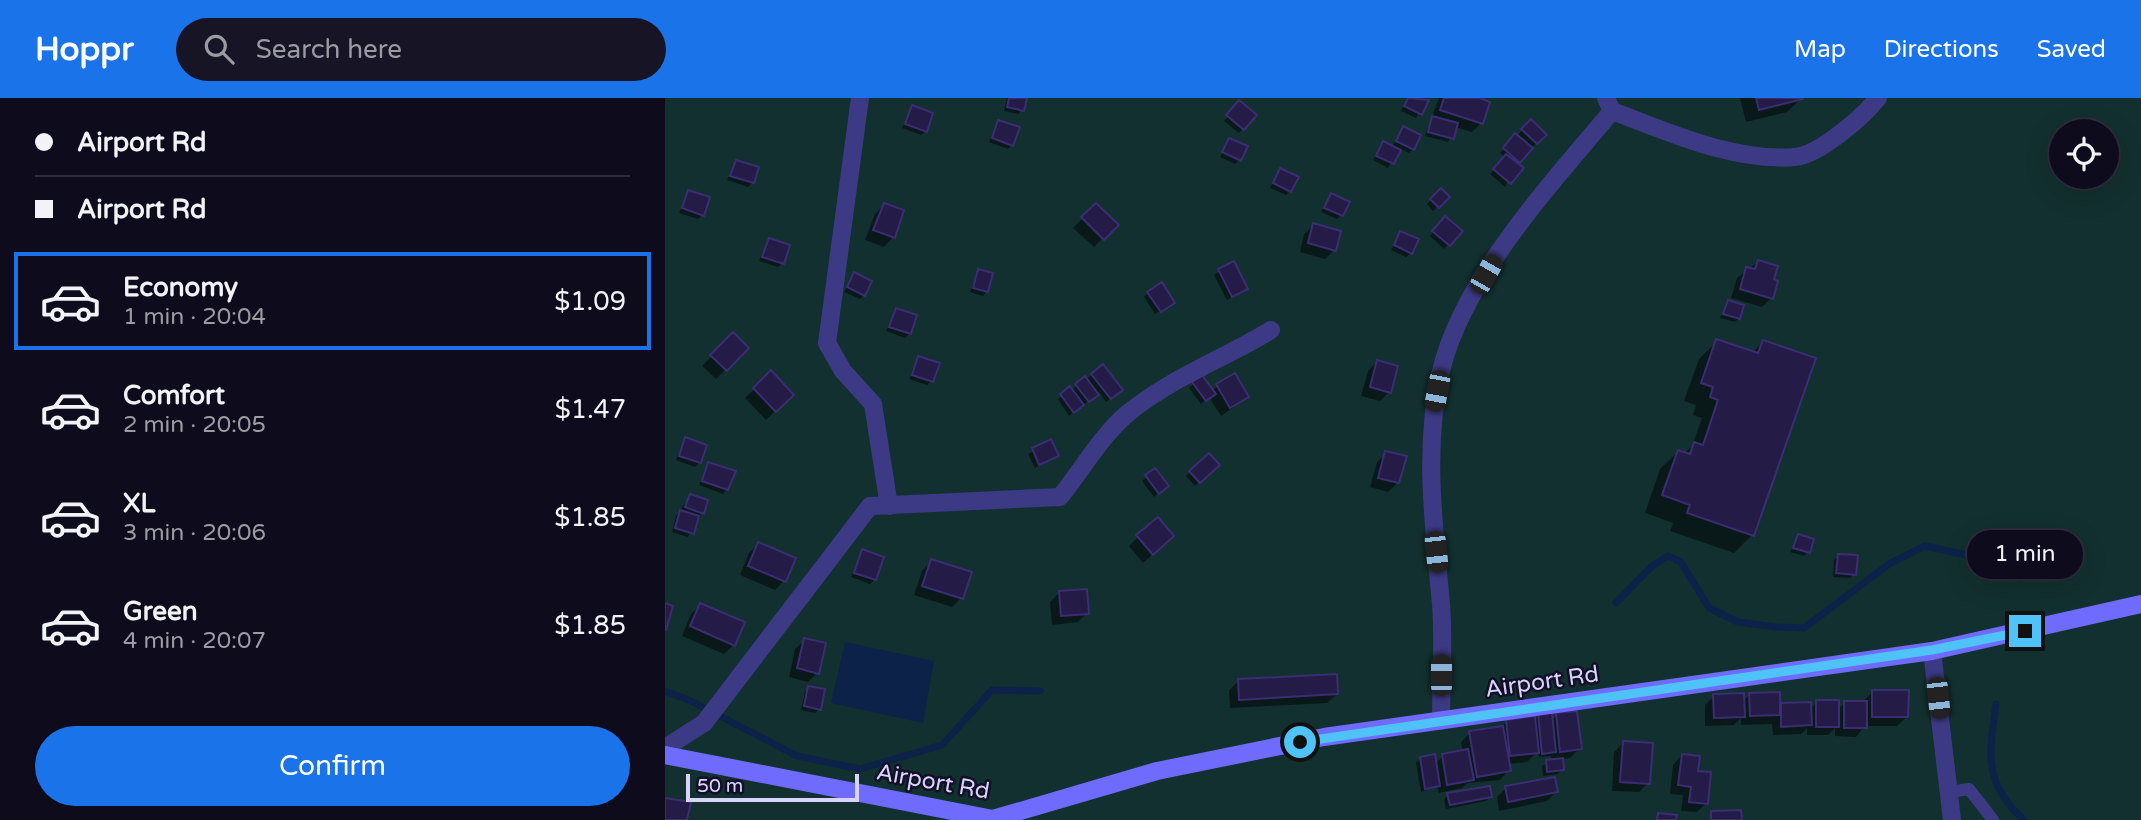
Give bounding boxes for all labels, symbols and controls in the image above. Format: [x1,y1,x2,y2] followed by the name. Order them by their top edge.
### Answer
[176,18,666,81] search box
[35,30,134,69] text: Hoppr
[200,30,238,68] icon: search
[256,34,402,65] text: Search here
[1794,35,1846,64] text: Map
[1884,35,1999,64] text: Directions
[2037,35,2106,64] text: Saved
[2049,119,2119,189] map controls
[2049,119,2119,189] button: locate
[77,127,206,158] text: Airport Rd
[77,194,206,225] text: Airport Rd
[1467,251,1506,297] car
[39,270,102,333] icon: car
[123,272,238,303] text: Economy
[554,286,626,317] text: $1.09
[123,303,266,331] text: 1 min · 20:04
[1423,368,1452,414] car
[39,378,102,441] icon: car
[123,380,225,411] text: Comfort
[555,394,626,425] text: $1.47
[123,411,266,439] text: 2 min · 20:05
[39,486,102,549] icon: car
[123,488,155,519] text: XL
[554,502,626,533] text: $1.85
[123,519,266,547] text: 3 min · 20:06
[1424,530,1449,574] car
[1967,530,2083,578] callout: 1 min
[1994,540,2056,568] text: 1 min
[39,594,102,657] icon: car
[123,596,198,627] text: Green
[554,610,626,641] text: $1.85
[2009,615,2041,647] route end
[123,627,266,655] text: 4 min · 20:07
[1431,654,1452,696] car
[1483,660,1601,704] street label: Airport Rd
[1926,676,1951,720] car
[35,726,630,806] button: Confirm
[1284,726,1316,758] route start
[874,758,992,806] street label: Airport Rd
[686,771,859,803] scale bar
[697,775,743,797] text: 50 m

